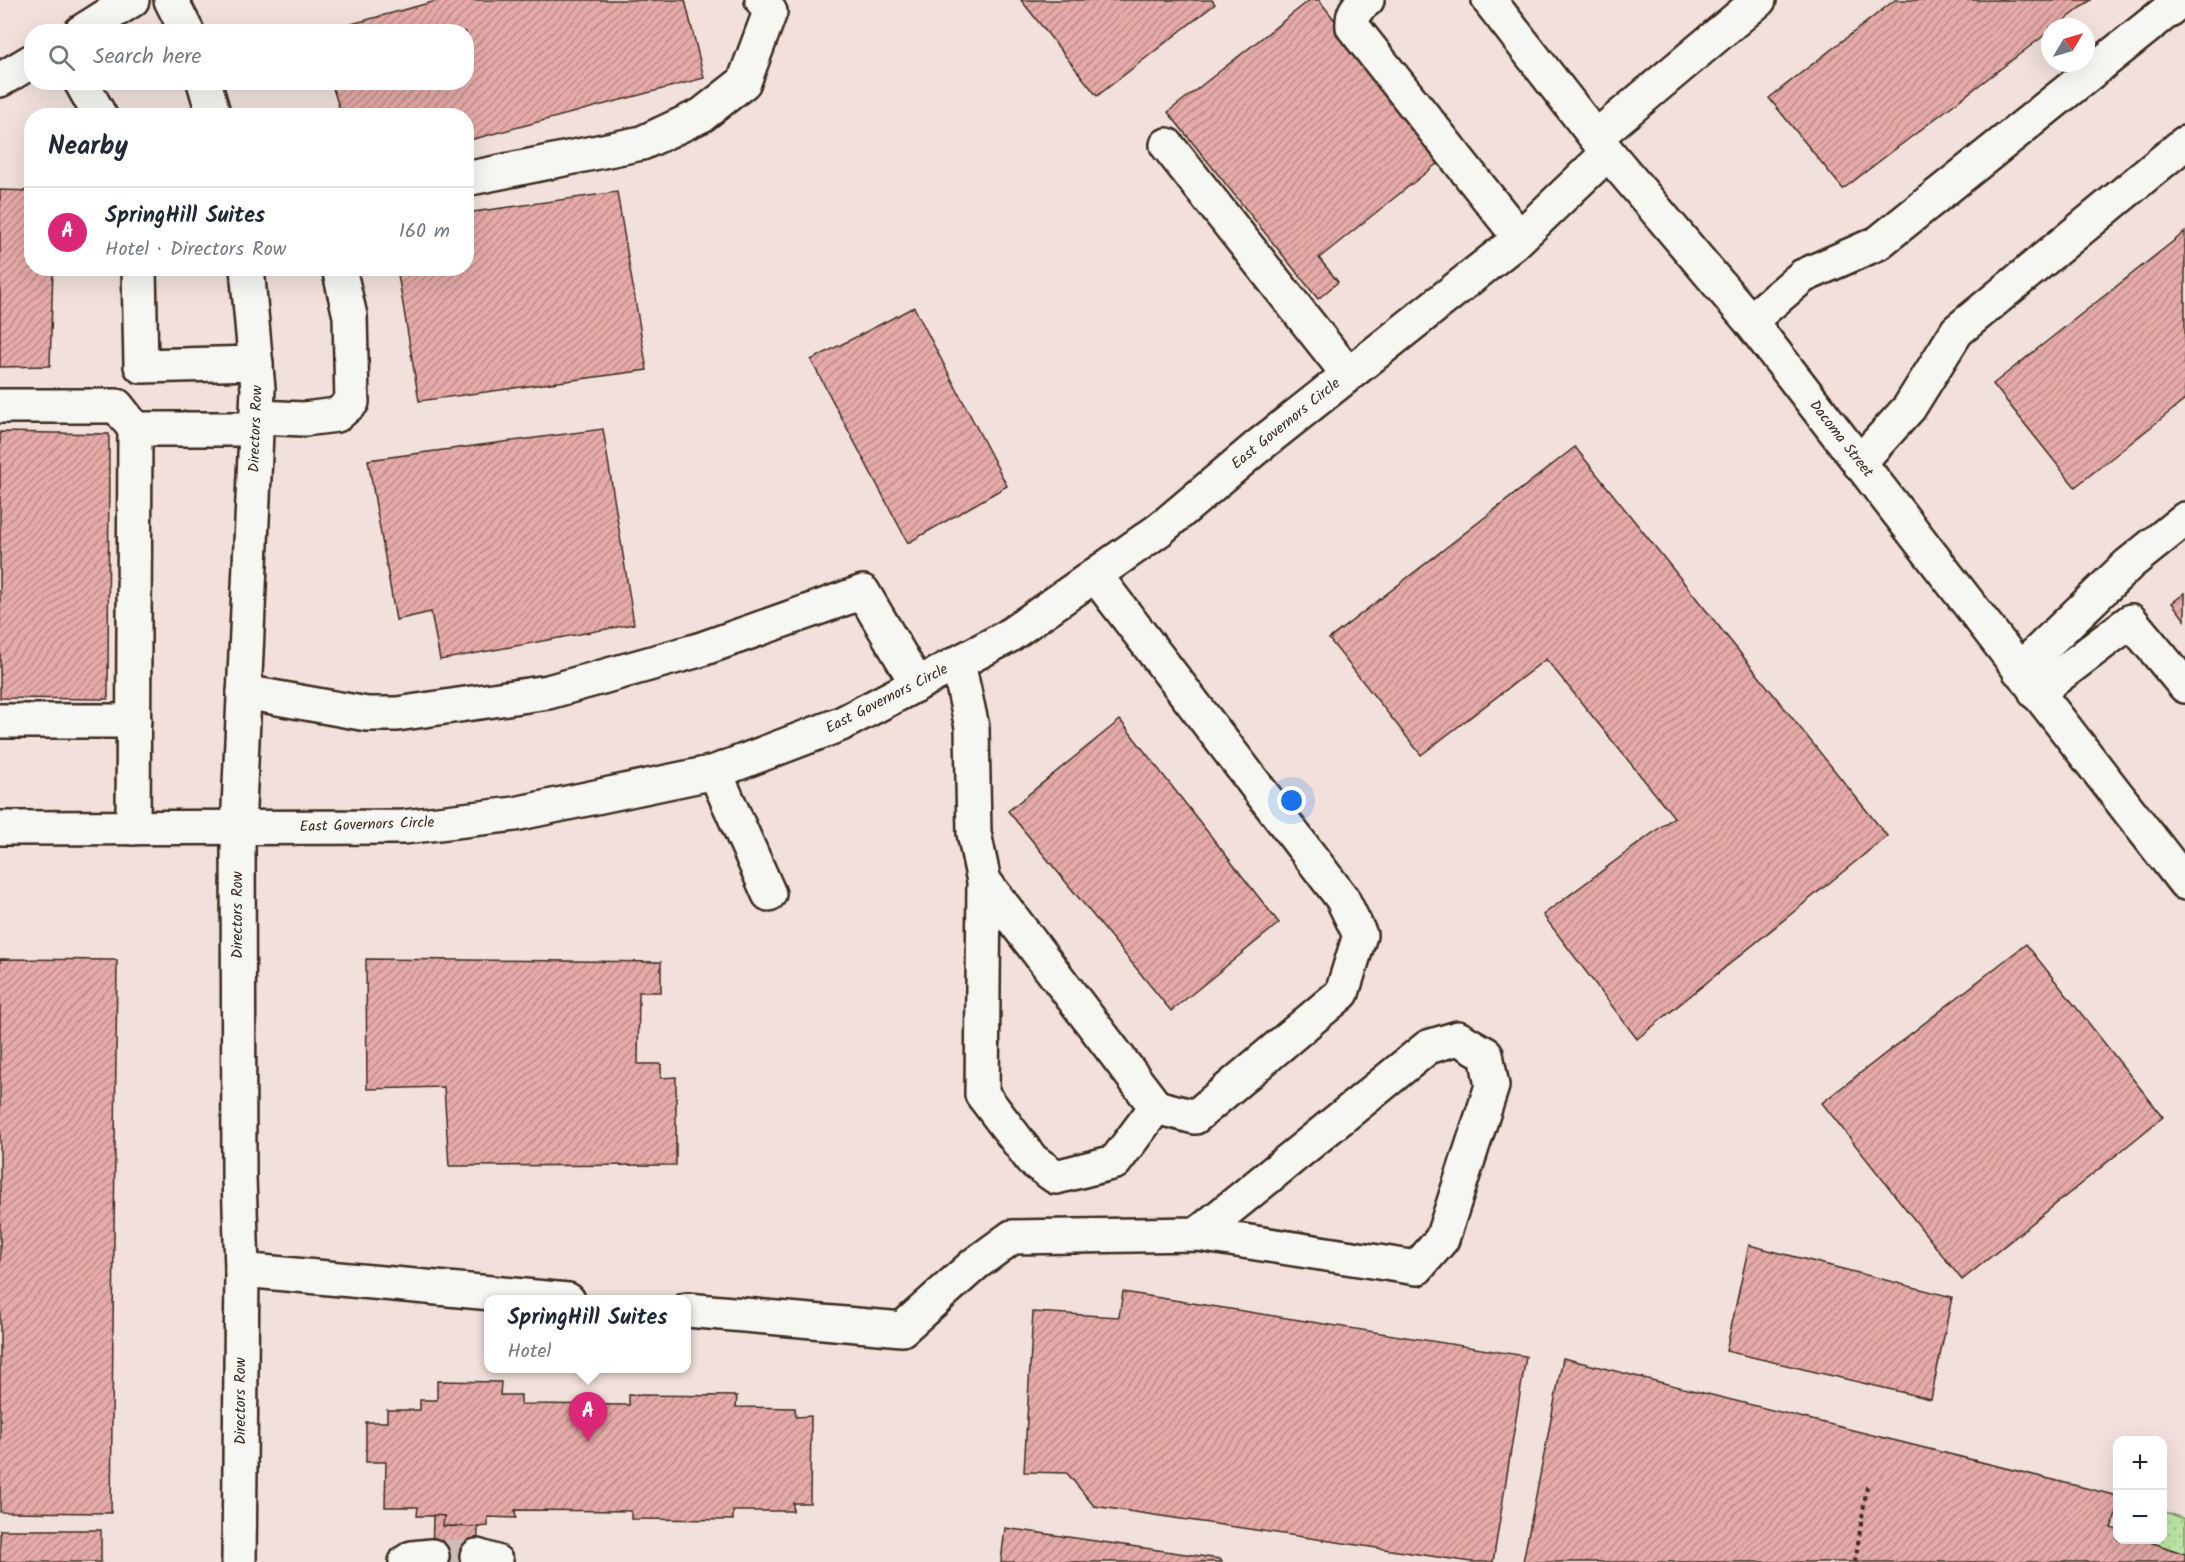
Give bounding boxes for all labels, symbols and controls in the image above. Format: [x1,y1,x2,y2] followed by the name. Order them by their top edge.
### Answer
[2041,18,2095,72] north arrow
[24,24,474,90] search box
[93,40,201,75] text: Search here
[45,41,78,74] icon: search
[48,126,128,168] text: Nearby
[105,199,265,234] text: SpringHill Suites
[61,216,74,248] text: A
[399,216,450,248] text: 160 m
[105,234,286,266] text: Hotel · Directors Row
[1226,372,1346,476] street label: East Governors Circle
[242,384,270,473] street label: Directors Row
[1803,395,1879,483] street label: Dacoma Street
[821,658,953,740] street label: East Governors Circle
[1277,786,1306,815] your location
[299,811,435,839] street label: East Governors Circle
[226,870,250,959] street label: Directors Row
[484,1295,691,1373] popup
[507,1301,668,1336] text: SpringHill Suites
[507,1336,552,1368] text: Hotel
[229,1356,253,1445] street label: Directors Row
[568,1392,608,1442] pin: A
[2113,1436,2167,1544] map controls
[2113,1436,2167,1490] button: +
[2113,1490,2167,1544] button: −

